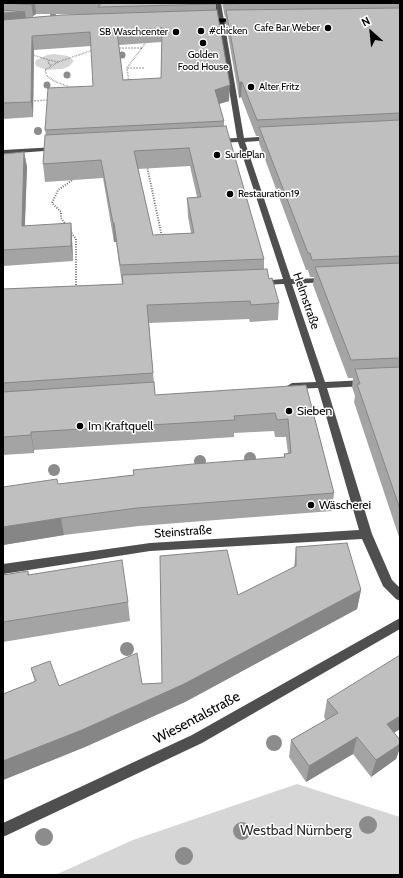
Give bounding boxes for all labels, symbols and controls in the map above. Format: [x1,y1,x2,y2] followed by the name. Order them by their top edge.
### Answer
[351,12,391,52] north arrow
[359,13,372,29] text: N
[254,22,320,34] place label: Cafe Bar Weber
[323,23,333,33] marker: Cafe Bar Weber
[209,25,248,37] place label: #chicken
[99,26,168,38] place label: SB Waschcenter
[196,26,206,36] marker: #chicken
[171,27,181,37] marker: SB Waschcenter
[198,38,208,48] marker: Golden Food House
[178,49,228,72] place label: Golden Food House
[259,81,299,93] place label: Alter Fritz
[246,82,256,92] marker: Alter Fritz
[225,149,265,161] place label: SurlePlan
[212,150,222,160] marker: SurlePlan
[238,188,300,200] place label: Restauration19
[225,189,235,199] marker: Restauration19
[290,271,322,331] street label: Helmstraße
[297,404,332,418] place label: Sieben
[284,406,294,416] marker: Sieben
[88,419,153,433] place label: Im Kraftquell
[75,421,85,431] marker: Im Kraftquell
[319,498,371,512] place label: Wäscherei
[306,500,316,510] marker: Wäscherei
[154,523,212,541] street label: Steinstraße
[151,688,243,748] street label: Wiesentalstraße
[240,823,352,839] park label: Westbad Nürnberg

